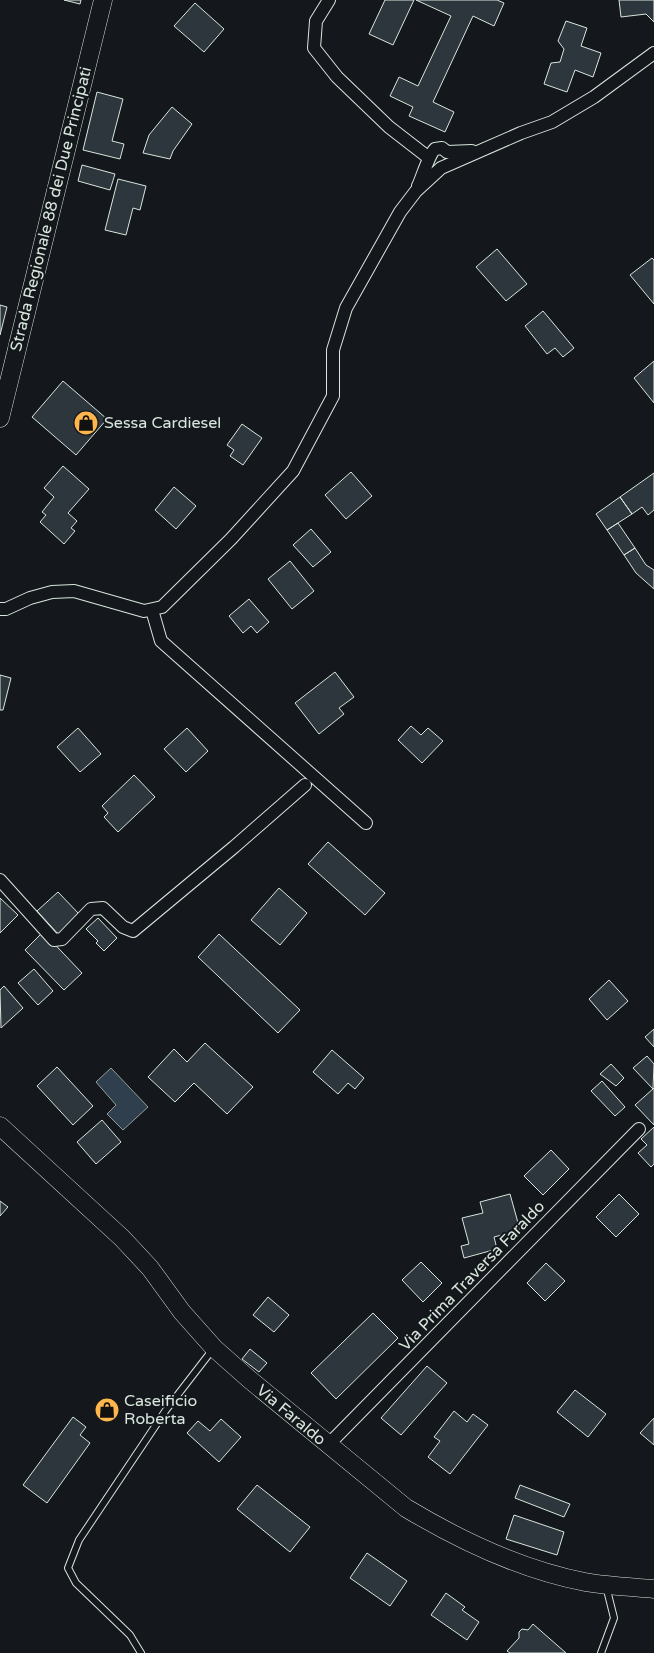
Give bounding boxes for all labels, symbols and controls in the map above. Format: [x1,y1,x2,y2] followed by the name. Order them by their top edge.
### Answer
[6,65,96,353] street label: Strada Regionale 88 dei Due Principati
[73,410,99,436] shop icon: Sessa Cardiesel
[104,413,221,433] place label: Sessa Cardiesel
[395,1197,549,1355] street label: Via Prima Traversa Faraldo
[252,1380,330,1450] street label: Via Faraldo
[124,1391,197,1429] place label: Caseificio Roberta
[94,1397,120,1423] shop icon: Caseificio Roberta

